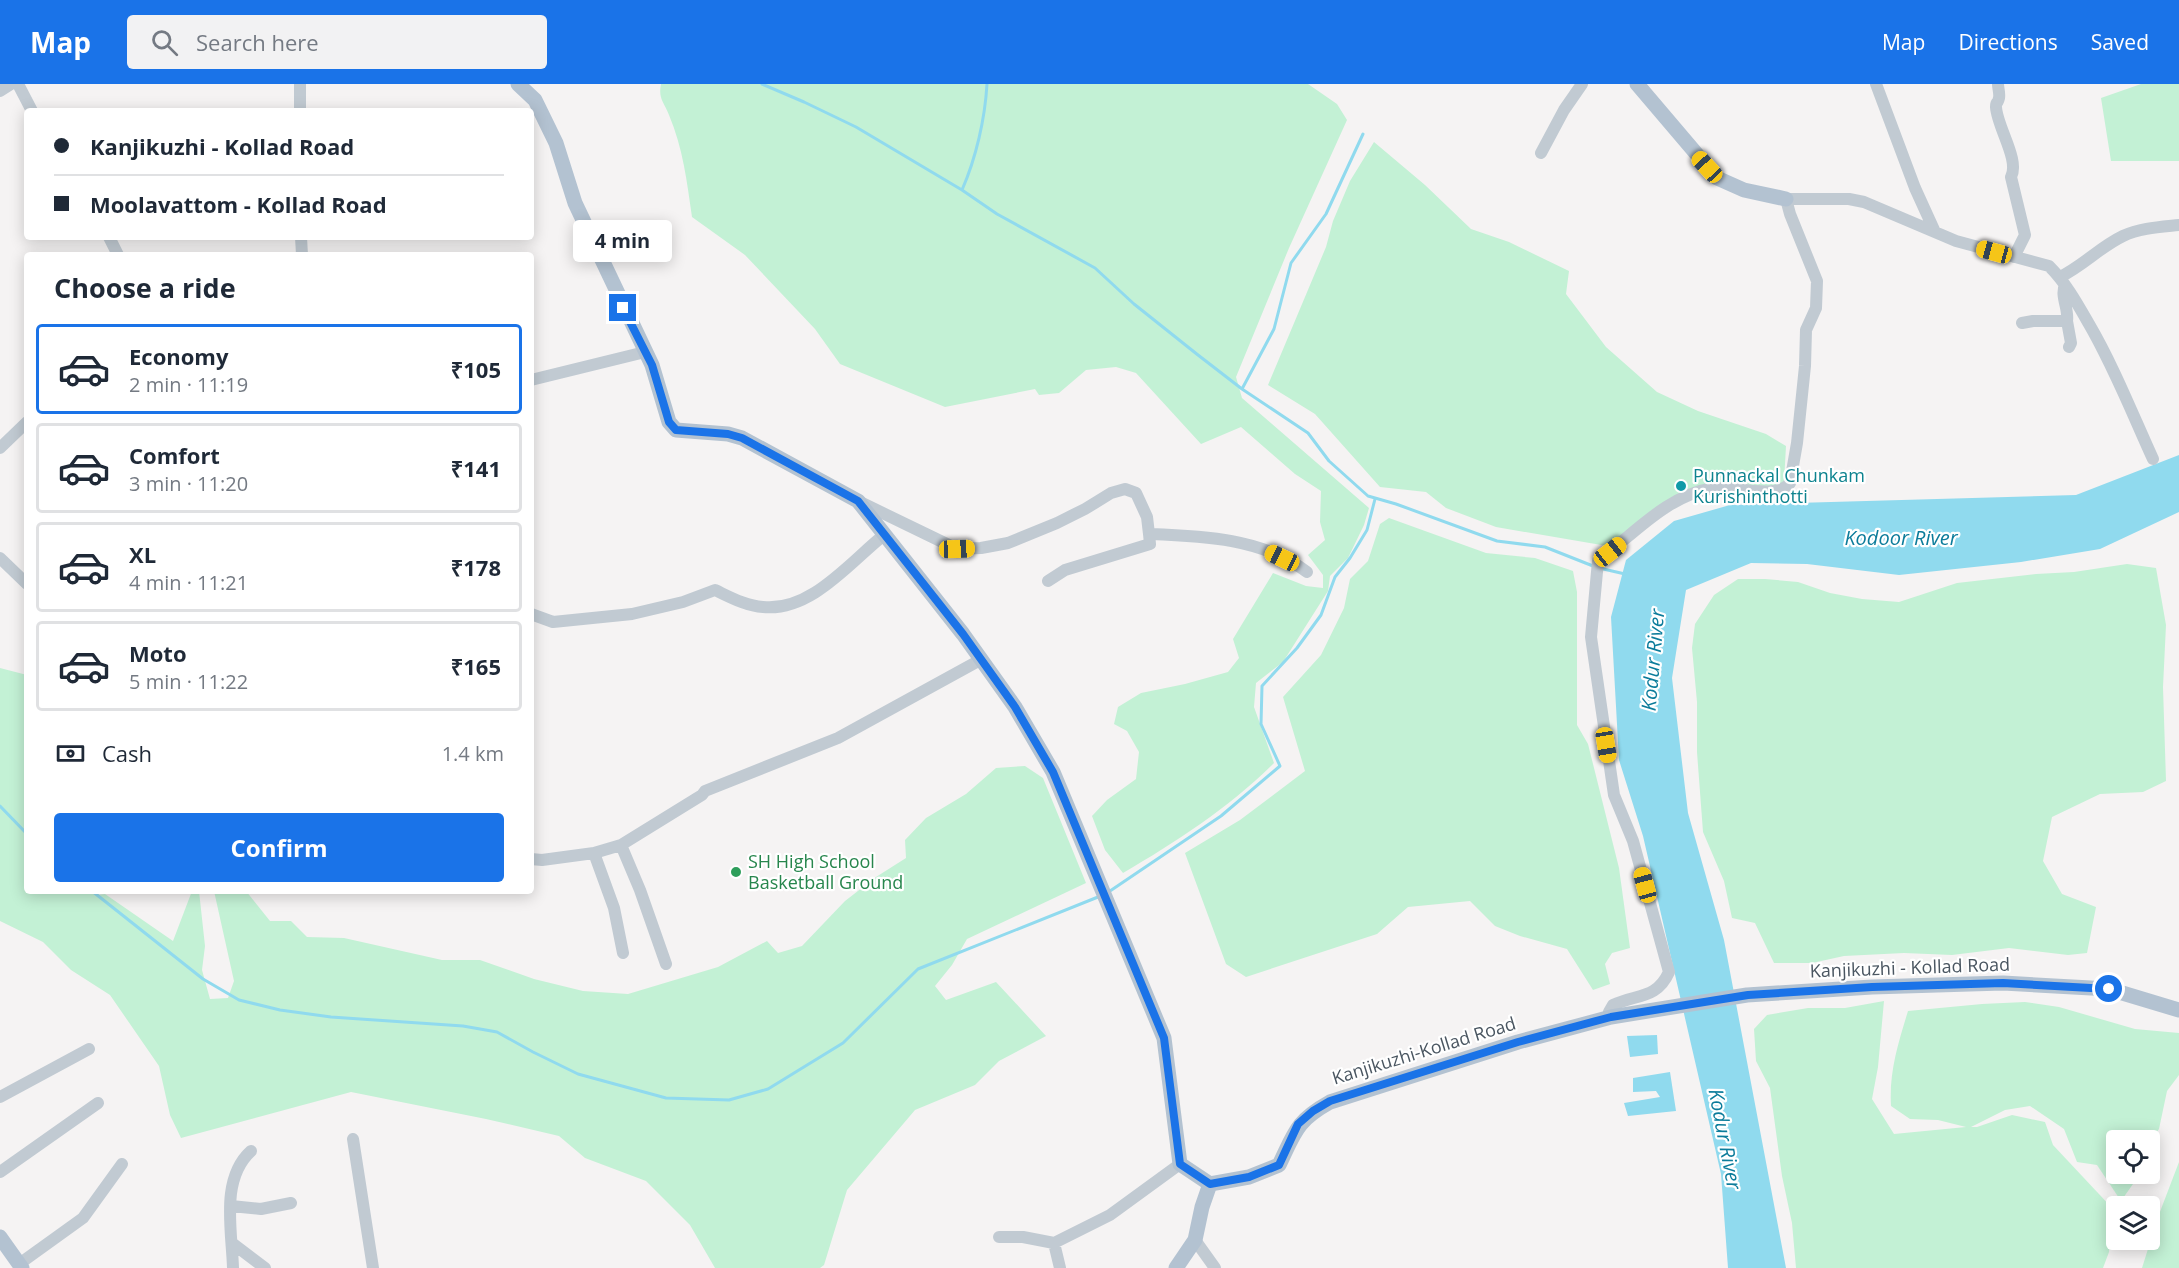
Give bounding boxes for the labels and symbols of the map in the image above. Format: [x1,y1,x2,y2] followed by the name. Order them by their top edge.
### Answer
[1688,148,1726,186] car
[574,221,672,263] callout: 4 min
[1974,239,2014,265] car
[609,294,636,321] route end
[1693,463,1865,508] place label: Punnackal Chunkam Kurishinthotti
[1674,479,1688,493] marker: Punnackal Chunkam Kurishinthotti
[1844,524,1959,551] water label: Kodoor River
[1590,534,1630,570] car
[939,539,975,559] car
[1262,542,1302,574] car
[1635,607,1670,712] water label: Kodur River
[1594,726,1618,764] car
[748,849,903,894] place label: SH High School Basketball Ground
[729,865,743,879] marker: SH High School Basketball Ground
[1632,865,1658,905] car
[1809,952,2011,982] street label: Kanjikuzhi - Kollad Road
[2095,975,2122,1002] route start
[1329,1011,1519,1089] street label: Kanjikuzhi-Kollad Road
[1702,1086,1749,1193] water label: Kodur River

